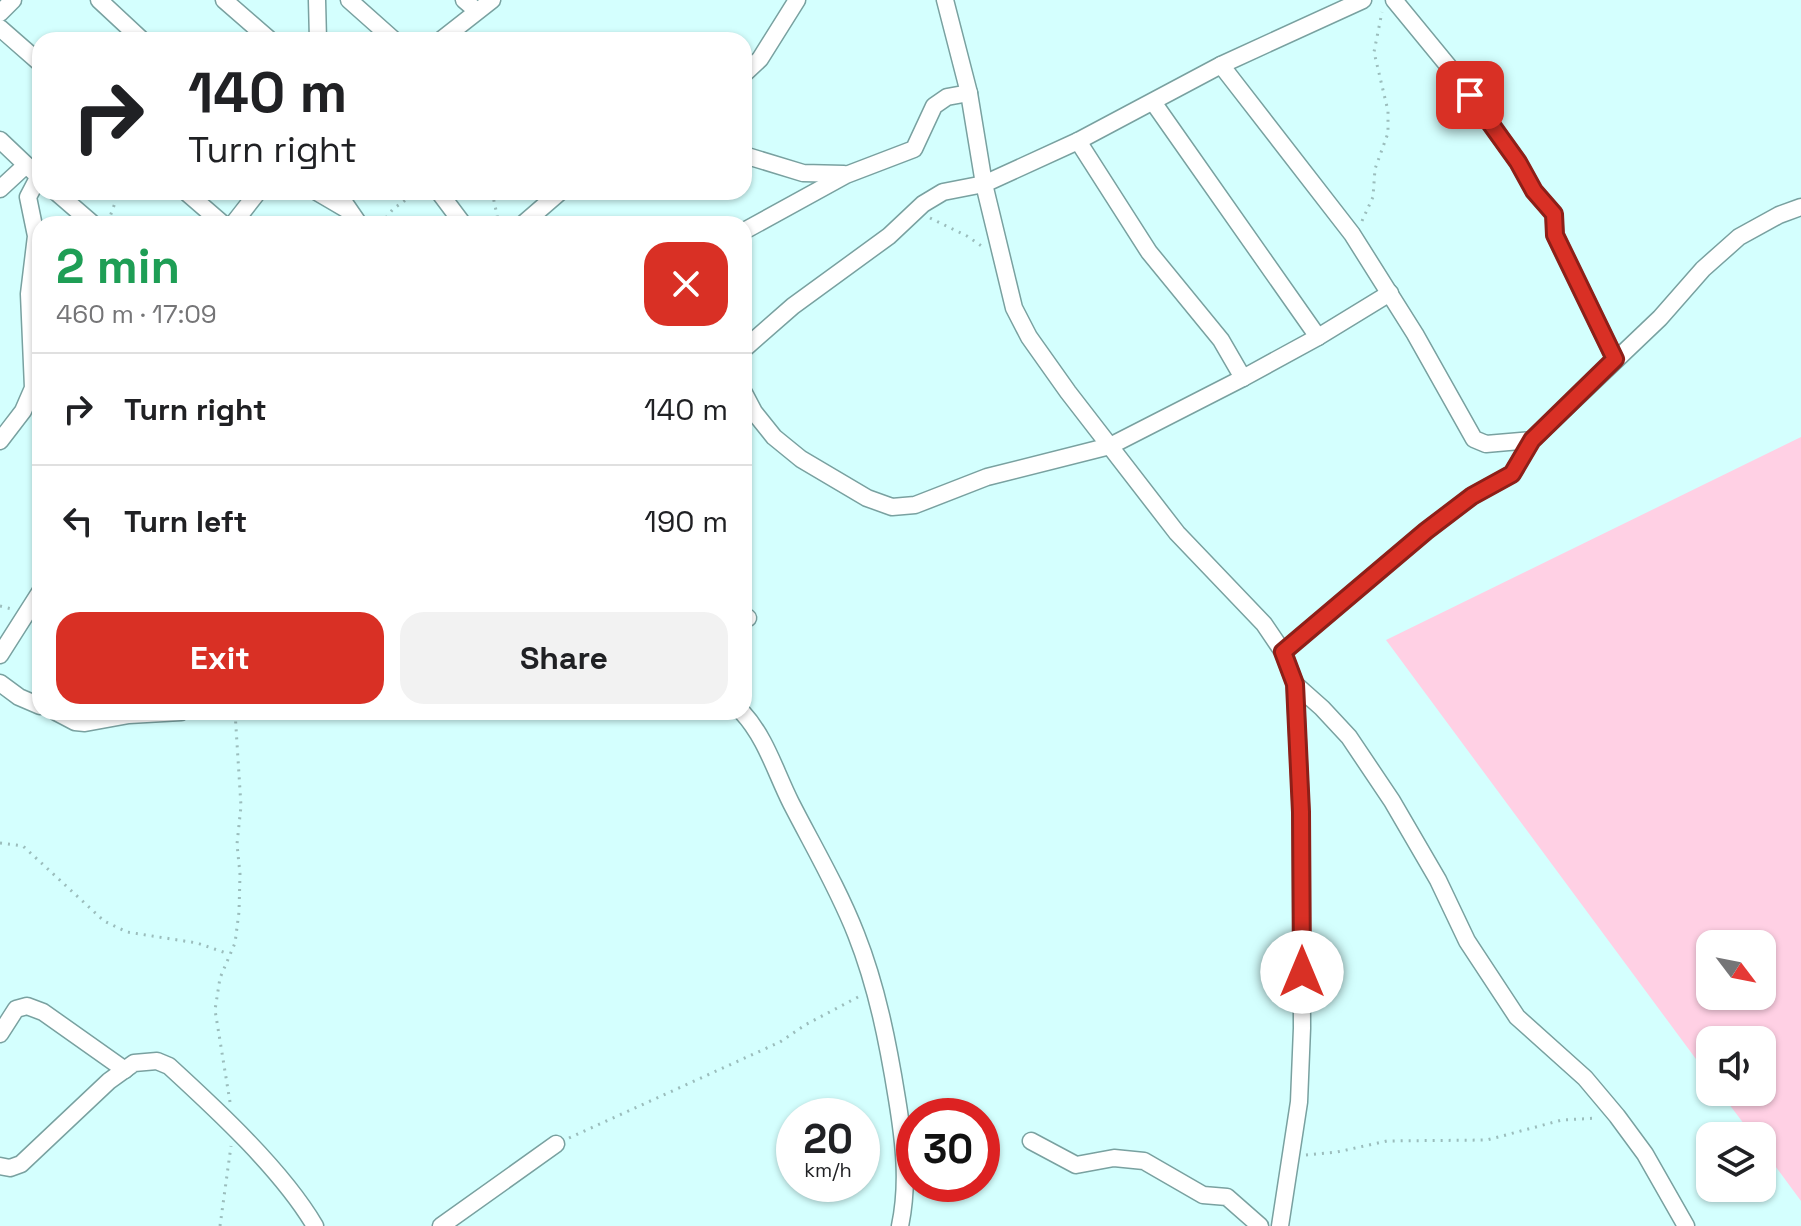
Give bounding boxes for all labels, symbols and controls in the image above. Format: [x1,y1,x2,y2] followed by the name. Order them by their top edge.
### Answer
[188,57,347,128] text: 140 m
[1436,61,1504,129] pin
[56,64,160,168] icon: right
[1448,73,1492,117] icon: arrive
[188,127,357,173] text: Turn right
[56,236,180,297] text: 2 min
[644,242,728,326] button: close
[56,297,217,331] text: 460 m · 17:09
[56,387,100,431] icon: right
[124,390,267,429] text: Turn right
[644,390,728,429] text: 140 m
[56,499,100,543] icon: left
[124,502,247,541] text: Turn left
[644,502,728,541] text: 190 m
[56,612,384,704] button: Exit
[400,612,728,704] button: Share
[1260,930,1344,1014] position arrow
[1696,930,1776,1010] north arrow
[1696,930,1776,1202] map controls
[1696,1026,1776,1106] button: sound
[896,1098,1000,1202] speed limit sign: 30
[803,1114,853,1165] text: 20
[1696,1122,1776,1202] button: layers
[804,1157,852,1183] text: km/h

